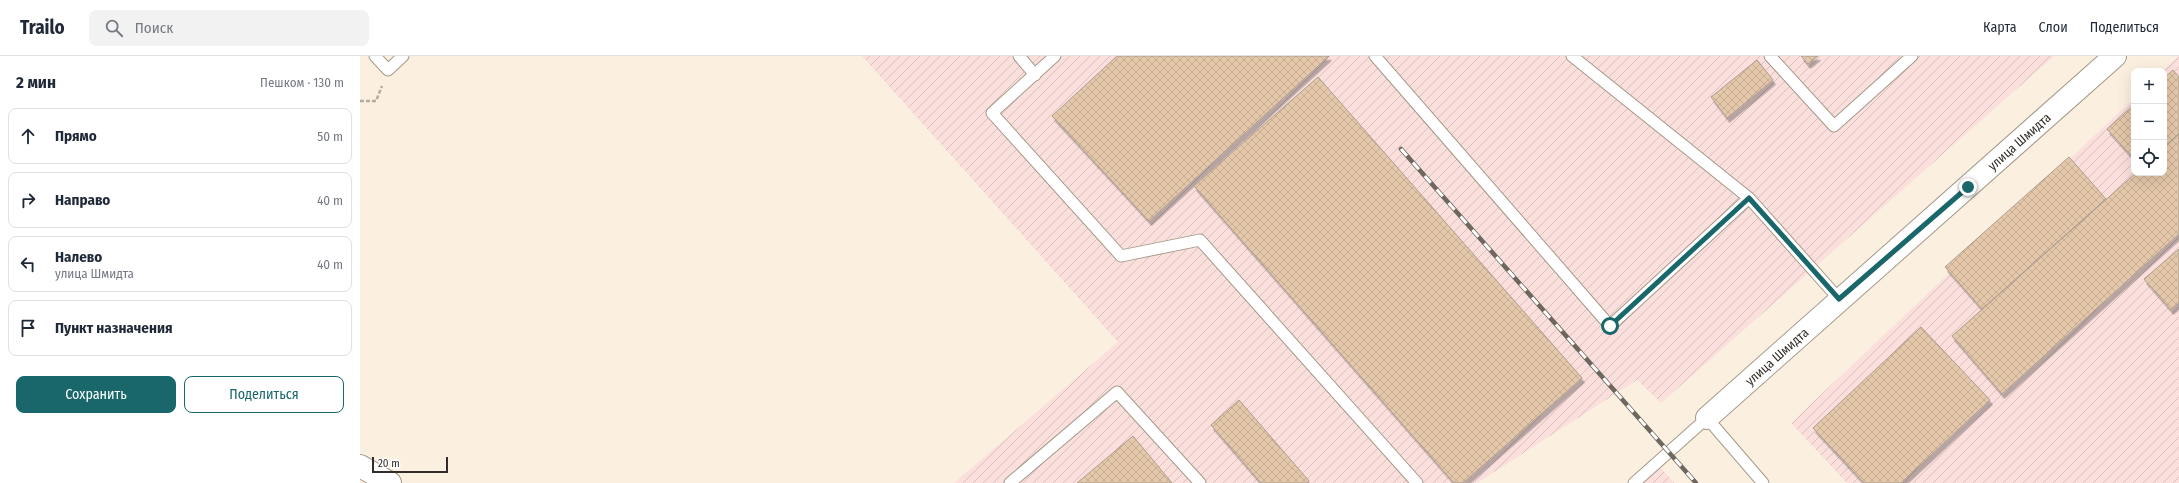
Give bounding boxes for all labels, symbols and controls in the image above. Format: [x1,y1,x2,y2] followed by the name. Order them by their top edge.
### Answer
[89,10,369,46] search box
[20,16,65,39] text: Trailo
[103,17,125,39] icon: search
[135,19,173,37] text: Поиск
[1983,19,2017,36] text: Карта
[2039,19,2068,36] text: Слои
[2090,19,2159,36] text: Поделиться
[2131,68,2167,176] map controls
[2131,68,2167,104] button: +
[16,72,56,93] text: 2 мин
[260,75,344,90] text: Пешком · 130 m
[2131,104,2167,140] button: −
[1985,110,2054,173] street label: улица Шмидта
[17,125,39,147] icon: ahead
[55,127,97,145] text: Прямо
[317,129,343,144] text: 50 m
[2131,140,2167,176] button: locate
[1959,178,1977,196] route end
[17,189,39,211] icon: right
[55,191,110,209] text: Направо
[317,193,343,208] text: 40 m
[55,248,102,266] text: Налево
[17,253,39,275] icon: left
[317,257,343,272] text: 40 m
[55,266,134,281] text: улица Шмидта
[17,317,39,339] icon: arrive
[1601,317,1619,335] route start
[55,319,173,337] text: Пункт назначения
[1742,325,1811,388] street label: улица Шмидта
[16,376,176,413] button: Сохранить
[184,376,344,413] button: Поделиться
[372,455,448,474] scale bar
[378,457,400,470] text: 20 m

